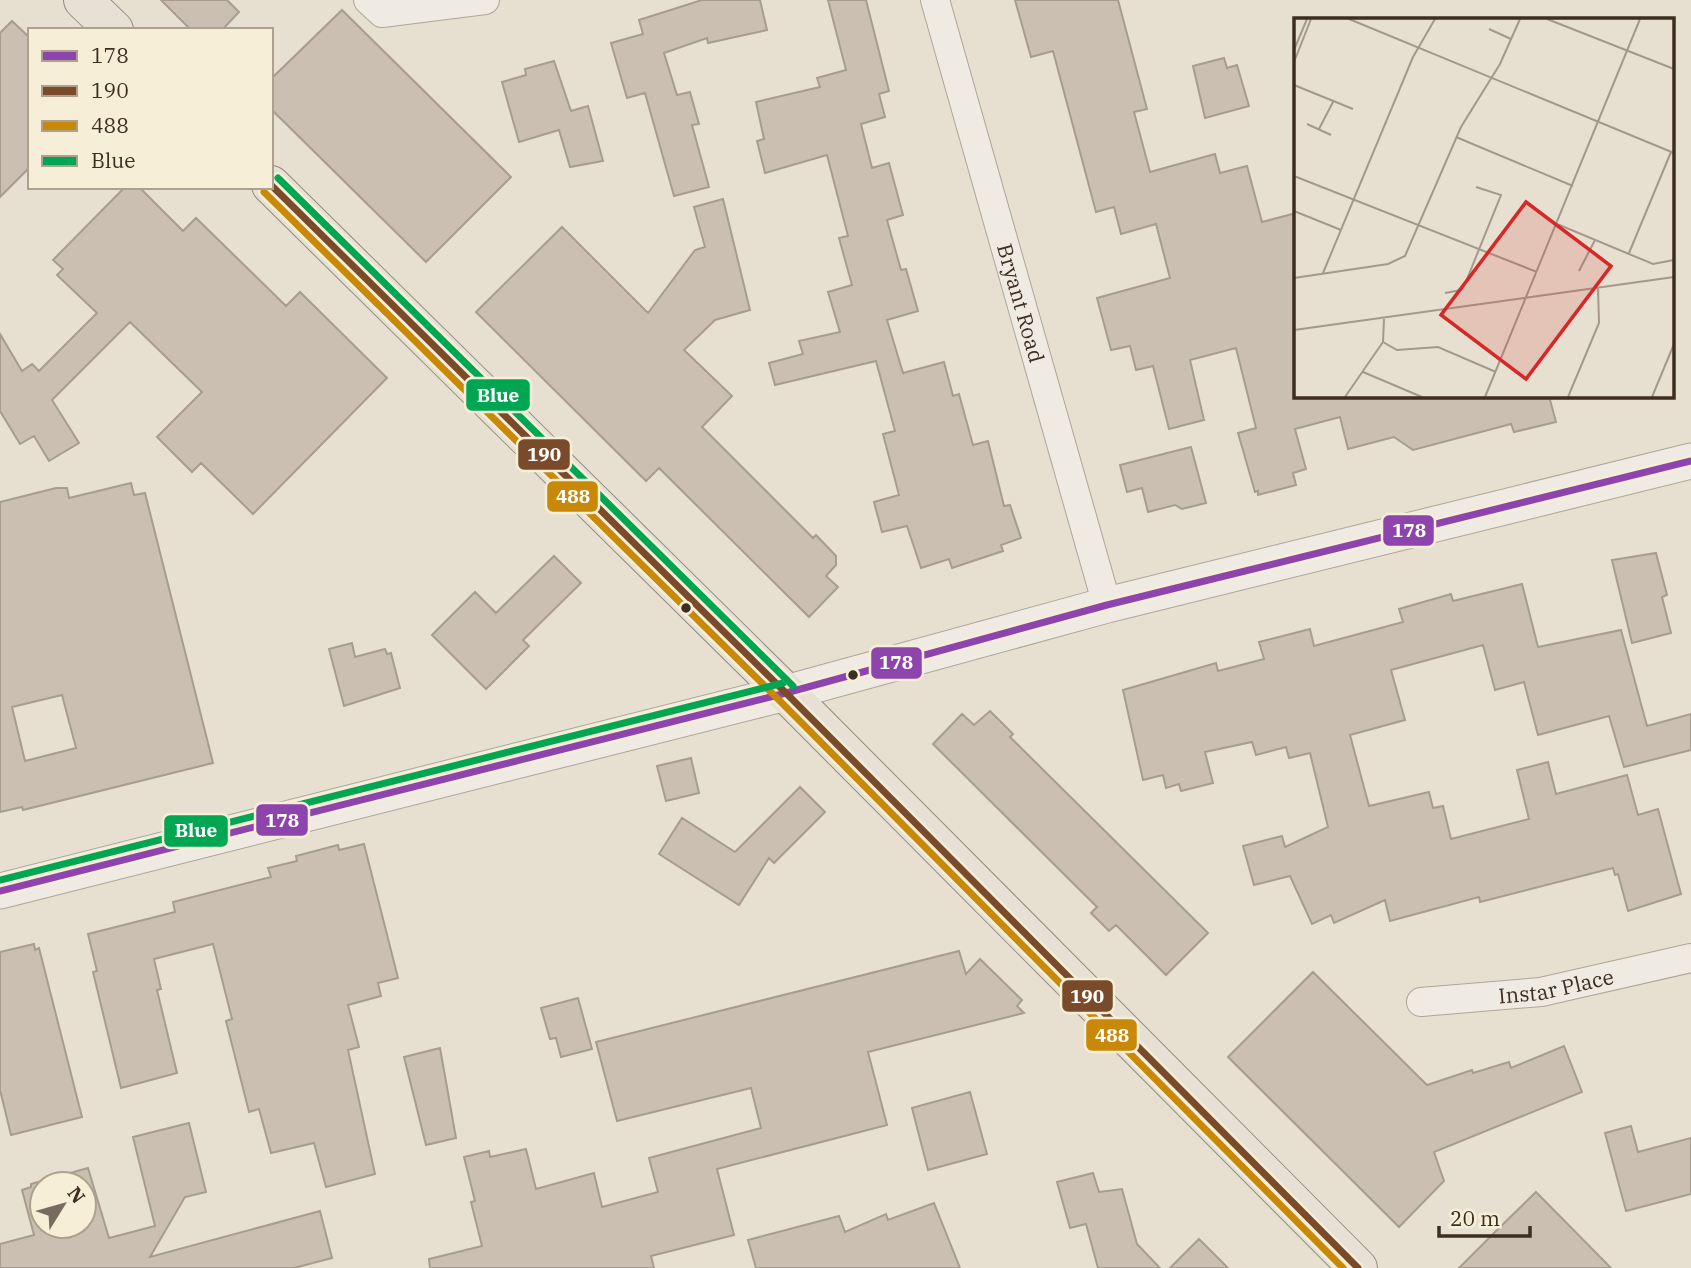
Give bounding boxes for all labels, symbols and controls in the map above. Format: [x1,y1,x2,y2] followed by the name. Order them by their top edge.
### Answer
[1294,18,1674,397] inset map
[28,28,273,189] legend
[91,41,129,69] text: 178
[91,76,129,104] text: 190
[91,111,129,139] text: 488
[91,146,136,174] text: Blue
[991,240,1051,366] street label: Bryant Road
[465,378,531,412] line badge: Blue
[477,383,520,407] text: Blue
[517,438,571,471] line badge: 190
[527,442,561,466] text: 190
[546,480,599,513] line badge: 488
[556,484,590,508] text: 488
[1382,514,1435,547] line badge: 178
[1392,518,1426,542] text: 178
[679,601,693,615] unlabelled marker
[870,646,923,680] line badge: 178
[879,650,913,674] text: 178
[846,668,860,682] unlabelled marker
[255,803,309,837] line badge: 178
[265,808,299,832] text: 178
[163,814,229,848] line badge: Blue
[175,818,218,842] text: Blue
[1497,962,1616,1010] street label: Instar Place
[1061,979,1114,1013] line badge: 190
[1070,984,1104,1008] text: 190
[1085,1018,1138,1052] line badge: 488
[1095,1023,1129,1047] text: 488
[28,1170,98,1240] north arrow
[62,1182,91,1208] text: N
[1439,1194,1530,1238] scale bar
[1450,1204,1500,1232] text: 20 m

